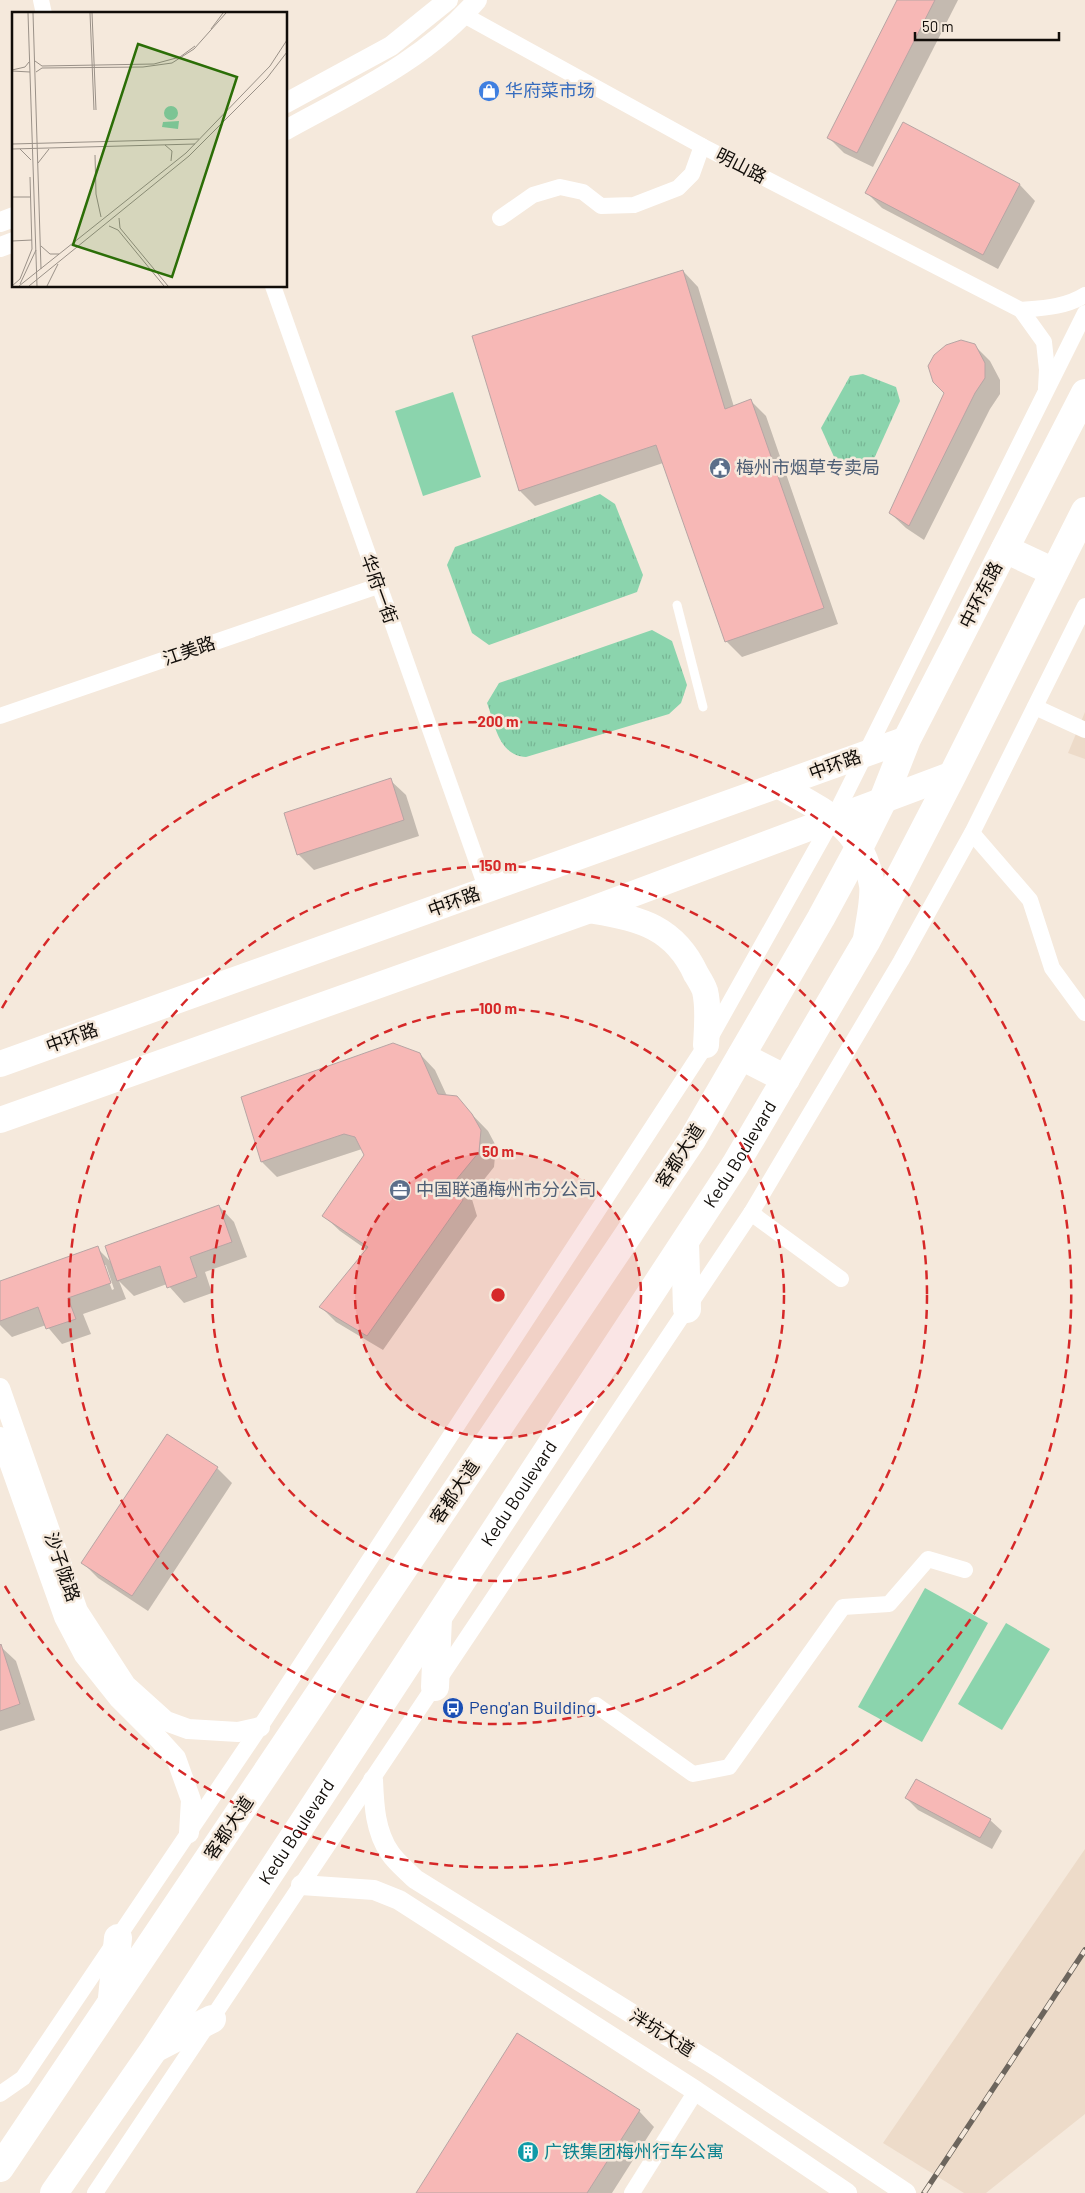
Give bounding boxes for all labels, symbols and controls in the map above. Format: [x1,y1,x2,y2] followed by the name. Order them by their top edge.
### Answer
[915,10,1059,42] scale bar
[12,12,288,288] inset map
[922,17,954,35] text: 50 m
[477,79,501,103] shop icon: 华府菜市场
[505,79,595,101] place label: 华府菜市场
[712,143,771,187] street label: 明山路
[708,456,732,480] public building icon: 梅州市烟草专卖局
[736,456,880,478] place label: 梅州市烟草专卖局
[357,551,403,626] street label: 华府一街
[954,557,1006,632] street label: 中环东路
[160,631,218,669] street label: 江美路
[477,712,519,730] text: 200 m
[806,744,864,784] street label: 中环路
[479,856,517,874] text: 150 m
[425,881,483,921] street label: 中环路
[479,999,517,1017] text: 100 m
[43,1017,101,1057] street label: 中环路
[698,1096,780,1211] street label: Kedu Boulevard
[650,1119,708,1192] street label: 客都大道
[482,1142,514,1160] text: 50 m
[388,1178,412,1202] office icon: 中国联通梅州市分公司
[416,1178,596,1200] place label: 中国联通梅州市分公司
[489,1286,507,1304] centre of rings
[476,1436,561,1550] street label: Kedu Boulevard
[425,1455,483,1527] street label: 客都大道
[41,1529,85,1604] street label: 沙子陇路
[441,1696,465,1720] bus stop icon: Peng'an Building
[469,1696,596,1718] place label: Peng'an Building
[253,1775,339,1888] street label: Kedu Boulevard
[199,1791,257,1863] street label: 客都大道
[626,2004,699,2061] street label: 泮坑大道
[516,2140,540,2164] building icon: 广铁集团梅州行车公寓
[544,2140,724,2162] place label: 广铁集团梅州行车公寓

